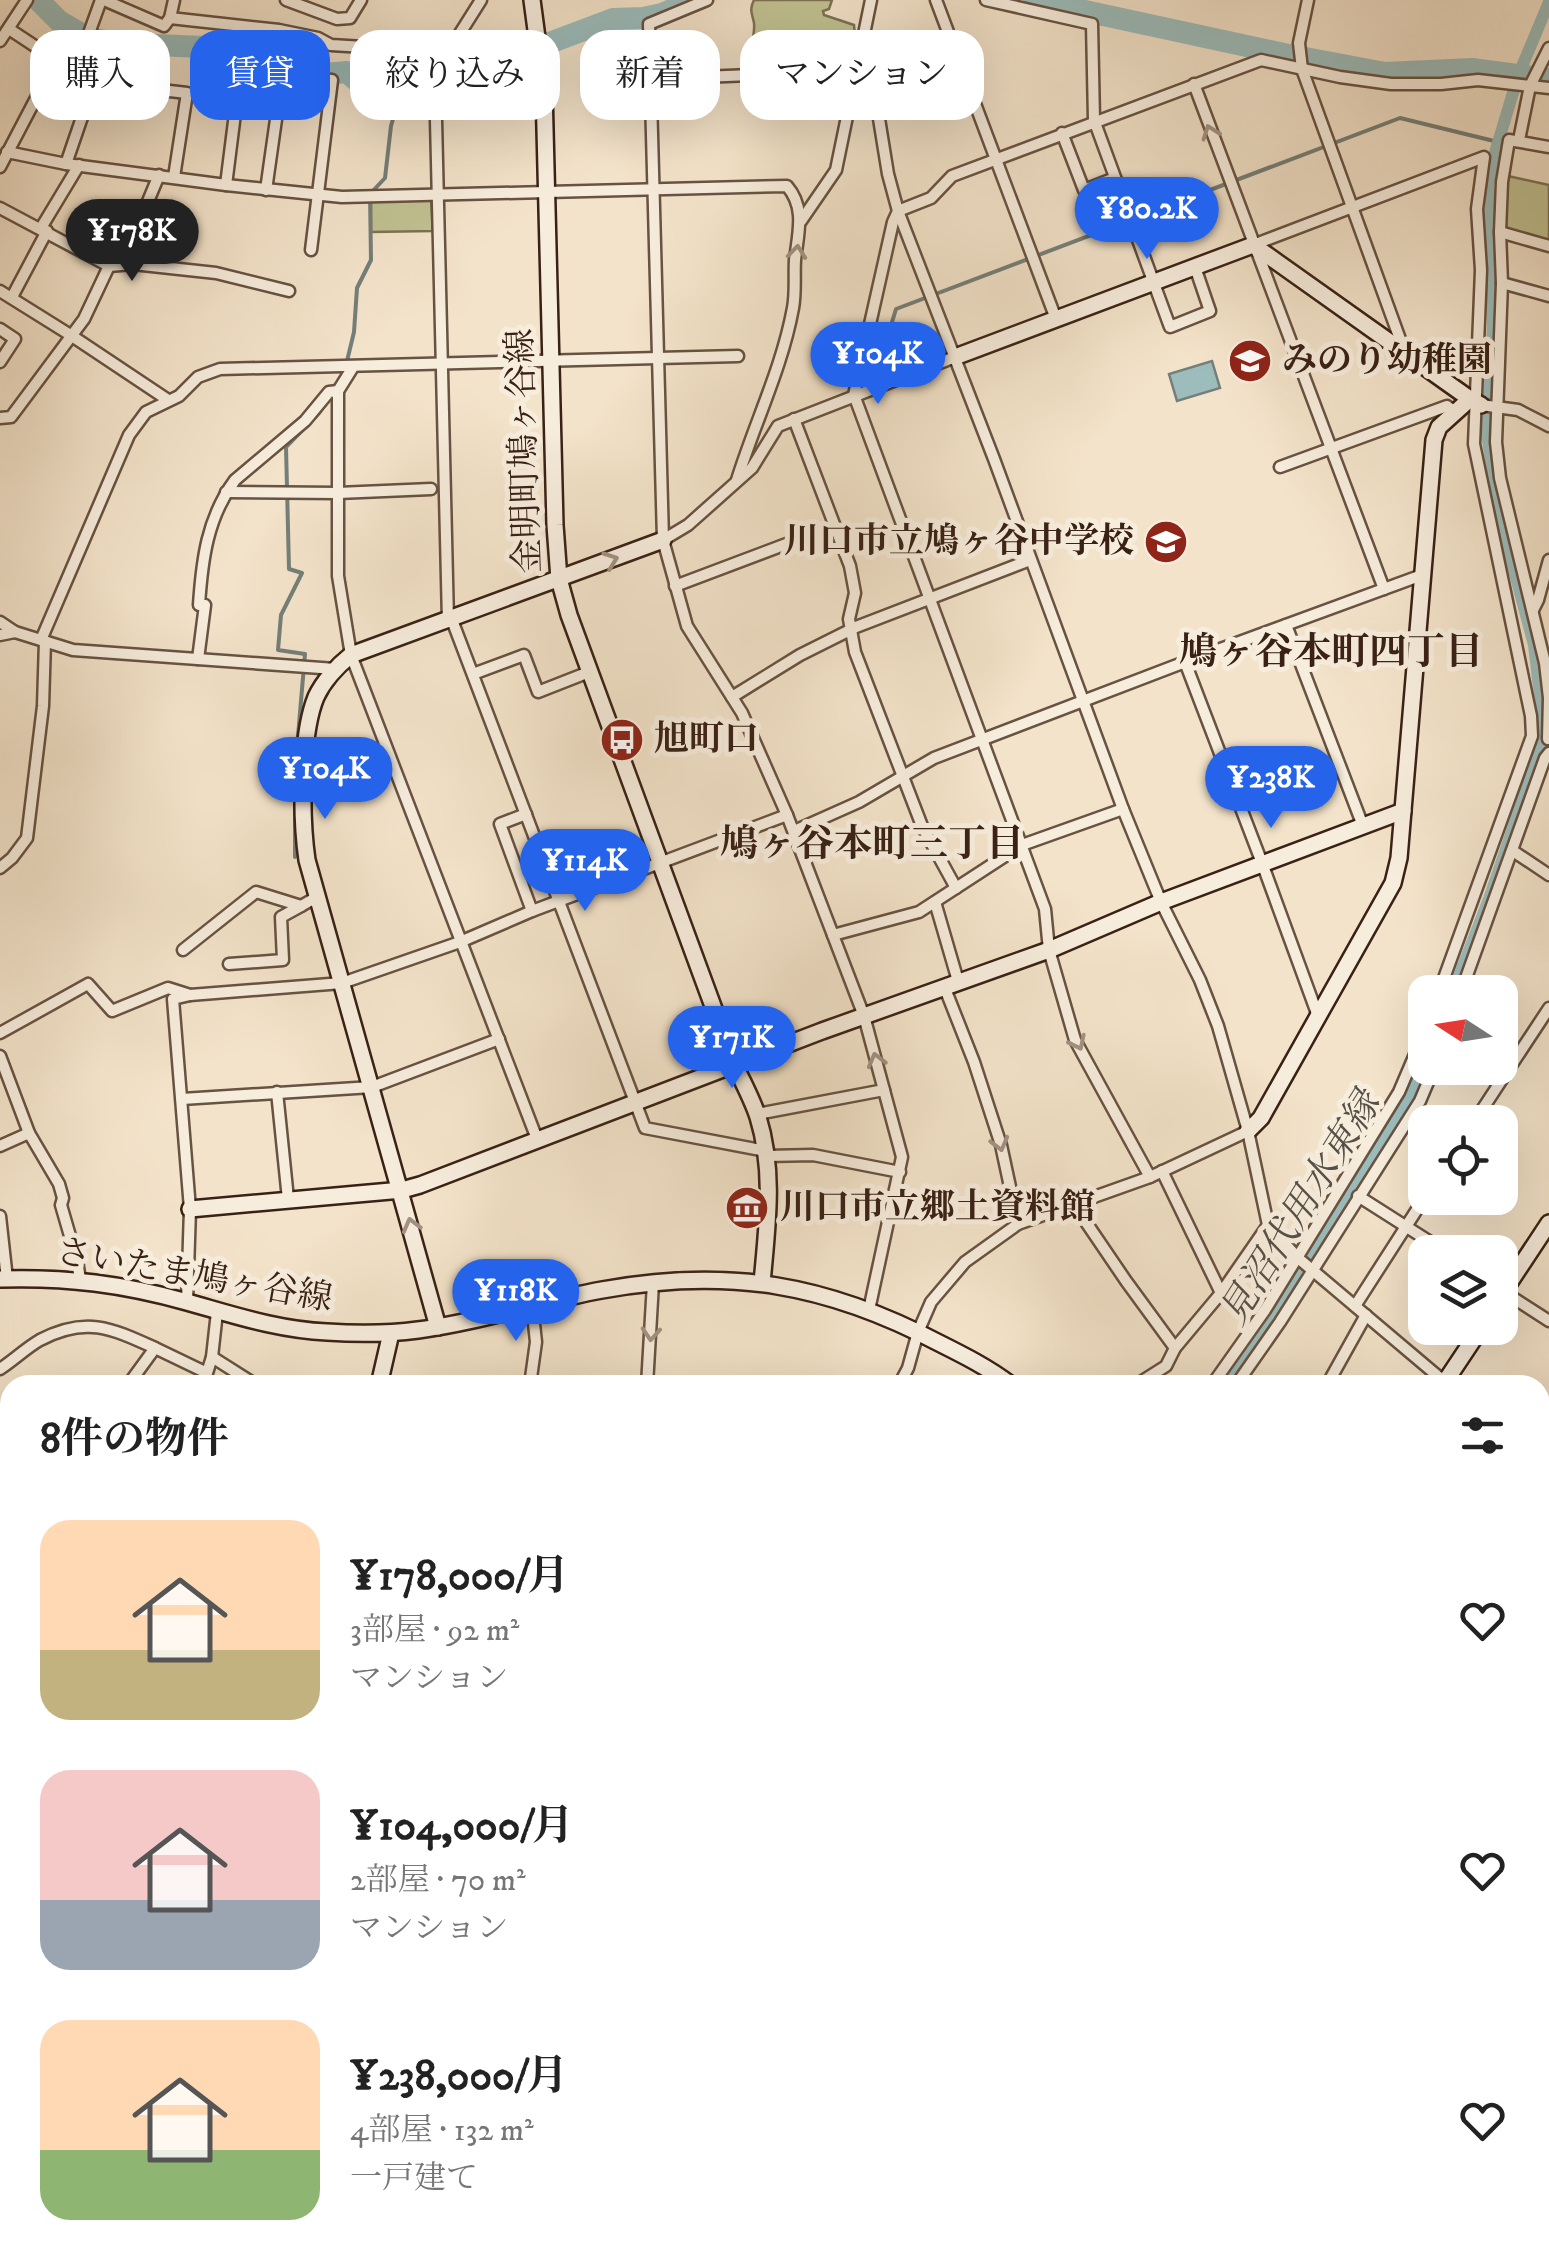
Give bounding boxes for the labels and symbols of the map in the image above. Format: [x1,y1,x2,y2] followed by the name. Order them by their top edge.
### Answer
[1201,124,1222,141] one-way arrow
[1066,177,1228,262] pin: ¥80.2K
[62,199,202,284] pin: ¥178K
[786,243,807,259] one-way arrow
[808,322,948,407] pin: ¥104K
[499,328,551,574] street label: 金明町鳩ヶ谷線
[1227,338,1273,384] school or university icon: みのり幼稚園
[1282,339,1492,383] place label: みのり幼稚園
[1143,519,1189,565] school or university icon: 川口市立鳩ヶ谷中学校
[784,520,1134,564] place label: 川口市立鳩ヶ谷中学校
[602,551,619,572] one-way arrow
[1179,629,1483,677] district label: 鳩ヶ谷本町四丁目
[599,717,645,763] bus stop icon: 旭町口
[654,718,759,762] place label: 旭町口
[255,737,395,822] pin: ¥104K
[1201,746,1341,831] pin: ¥238K
[720,821,1024,869] district label: 鳩ヶ谷本町三丁目
[515,829,655,914] pin: ¥114K
[1408,975,1518,1085] north arrow
[662,1006,802,1091] pin: ¥171K
[1066,1033,1086,1051] one-way arrow
[866,1052,887,1069] one-way arrow
[1210,1080,1394,1335] water label: 見沼代用水東縁
[988,1135,1009,1152] one-way arrow
[724,1185,770,1231] museum icon: 川口市立郷土資料館
[780,1186,1095,1230] place label: 川口市立郷土資料館
[401,1217,422,1234] one-way arrow
[52,1230,336,1322] street label: さいたま鳩ヶ谷線
[446,1259,586,1344] pin: ¥118K
[641,1326,662,1342] one-way arrow

